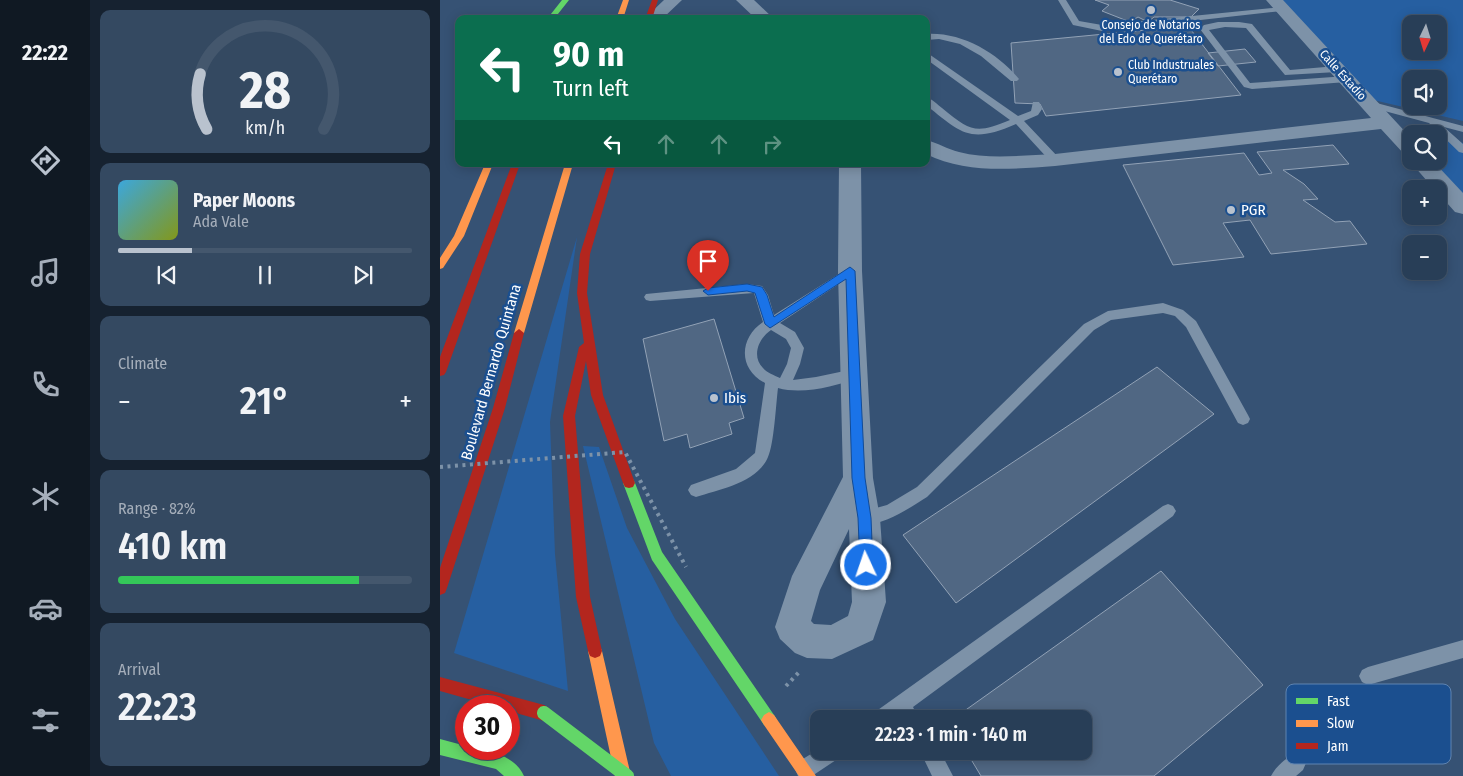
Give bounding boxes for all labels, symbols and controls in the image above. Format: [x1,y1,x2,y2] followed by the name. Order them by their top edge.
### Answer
[1145,4,1157,16] marker: Consejo de Notarios del Edo de Querétaro
[1402,15,1448,60] north arrow
[1402,15,1447,280] map controls
[1099,18,1203,46] place label: Consejo de Notarios del Edo de Querétaro
[553,33,624,75] text: 90 m
[470,35,535,100] icon: left
[22,39,68,66] text: 22:22
[1317,47,1369,103] street label: Calle Estadio
[1128,58,1214,86] place label: Club Industruales Querétaro
[238,59,291,122] text: 28
[1112,66,1124,78] marker: Club Industruales Querétaro
[1402,70,1447,115] button: sound
[553,75,629,102] text: Turn left
[245,117,285,139] text: km/h
[1402,125,1447,170] button: search
[599,130,627,158] icon: left
[652,130,680,158] icon: ahead
[705,130,733,158] icon: ahead
[758,130,786,158] icon: right
[28,143,63,178] icon: directions
[1402,180,1447,225] button: +
[193,189,295,212] text: Paper Moons
[1241,201,1266,219] place label: PGR
[1225,204,1237,216] marker: PGR
[193,212,249,231] text: Ada Vale
[1402,235,1447,280] button: −
[687,240,729,291] pin
[694,247,722,275] icon: arrive
[28,255,63,290] icon: music
[153,261,181,289] icon: previous
[251,261,279,289] icon: pause
[349,261,377,289] icon: next
[457,282,525,462] street label: Boulevard Bernardo Quintana
[118,354,167,373] text: Climate
[28,367,63,402] icon: phone
[240,378,290,424] text: 21°
[118,385,131,418] text: −
[399,385,412,418] text: +
[724,389,746,407] place label: Ibis
[708,392,720,404] marker: Ibis
[28,479,63,514] icon: climate
[118,499,196,518] text: Range · 82%
[118,523,227,569] text: 410 km
[839,538,891,590] position arrow
[28,591,63,626] icon: car
[118,660,160,679] text: Arrival
[118,684,197,730] text: 22:23
[1286,684,1451,764] legend
[1327,693,1350,710] text: Fast
[455,695,520,760] speed limit sign: 30
[28,703,63,738] icon: filters
[1327,715,1354,732] text: Slow
[875,723,1027,746] text: 22:23 · 1 min · 140 m
[1327,738,1348,755] text: Jam

